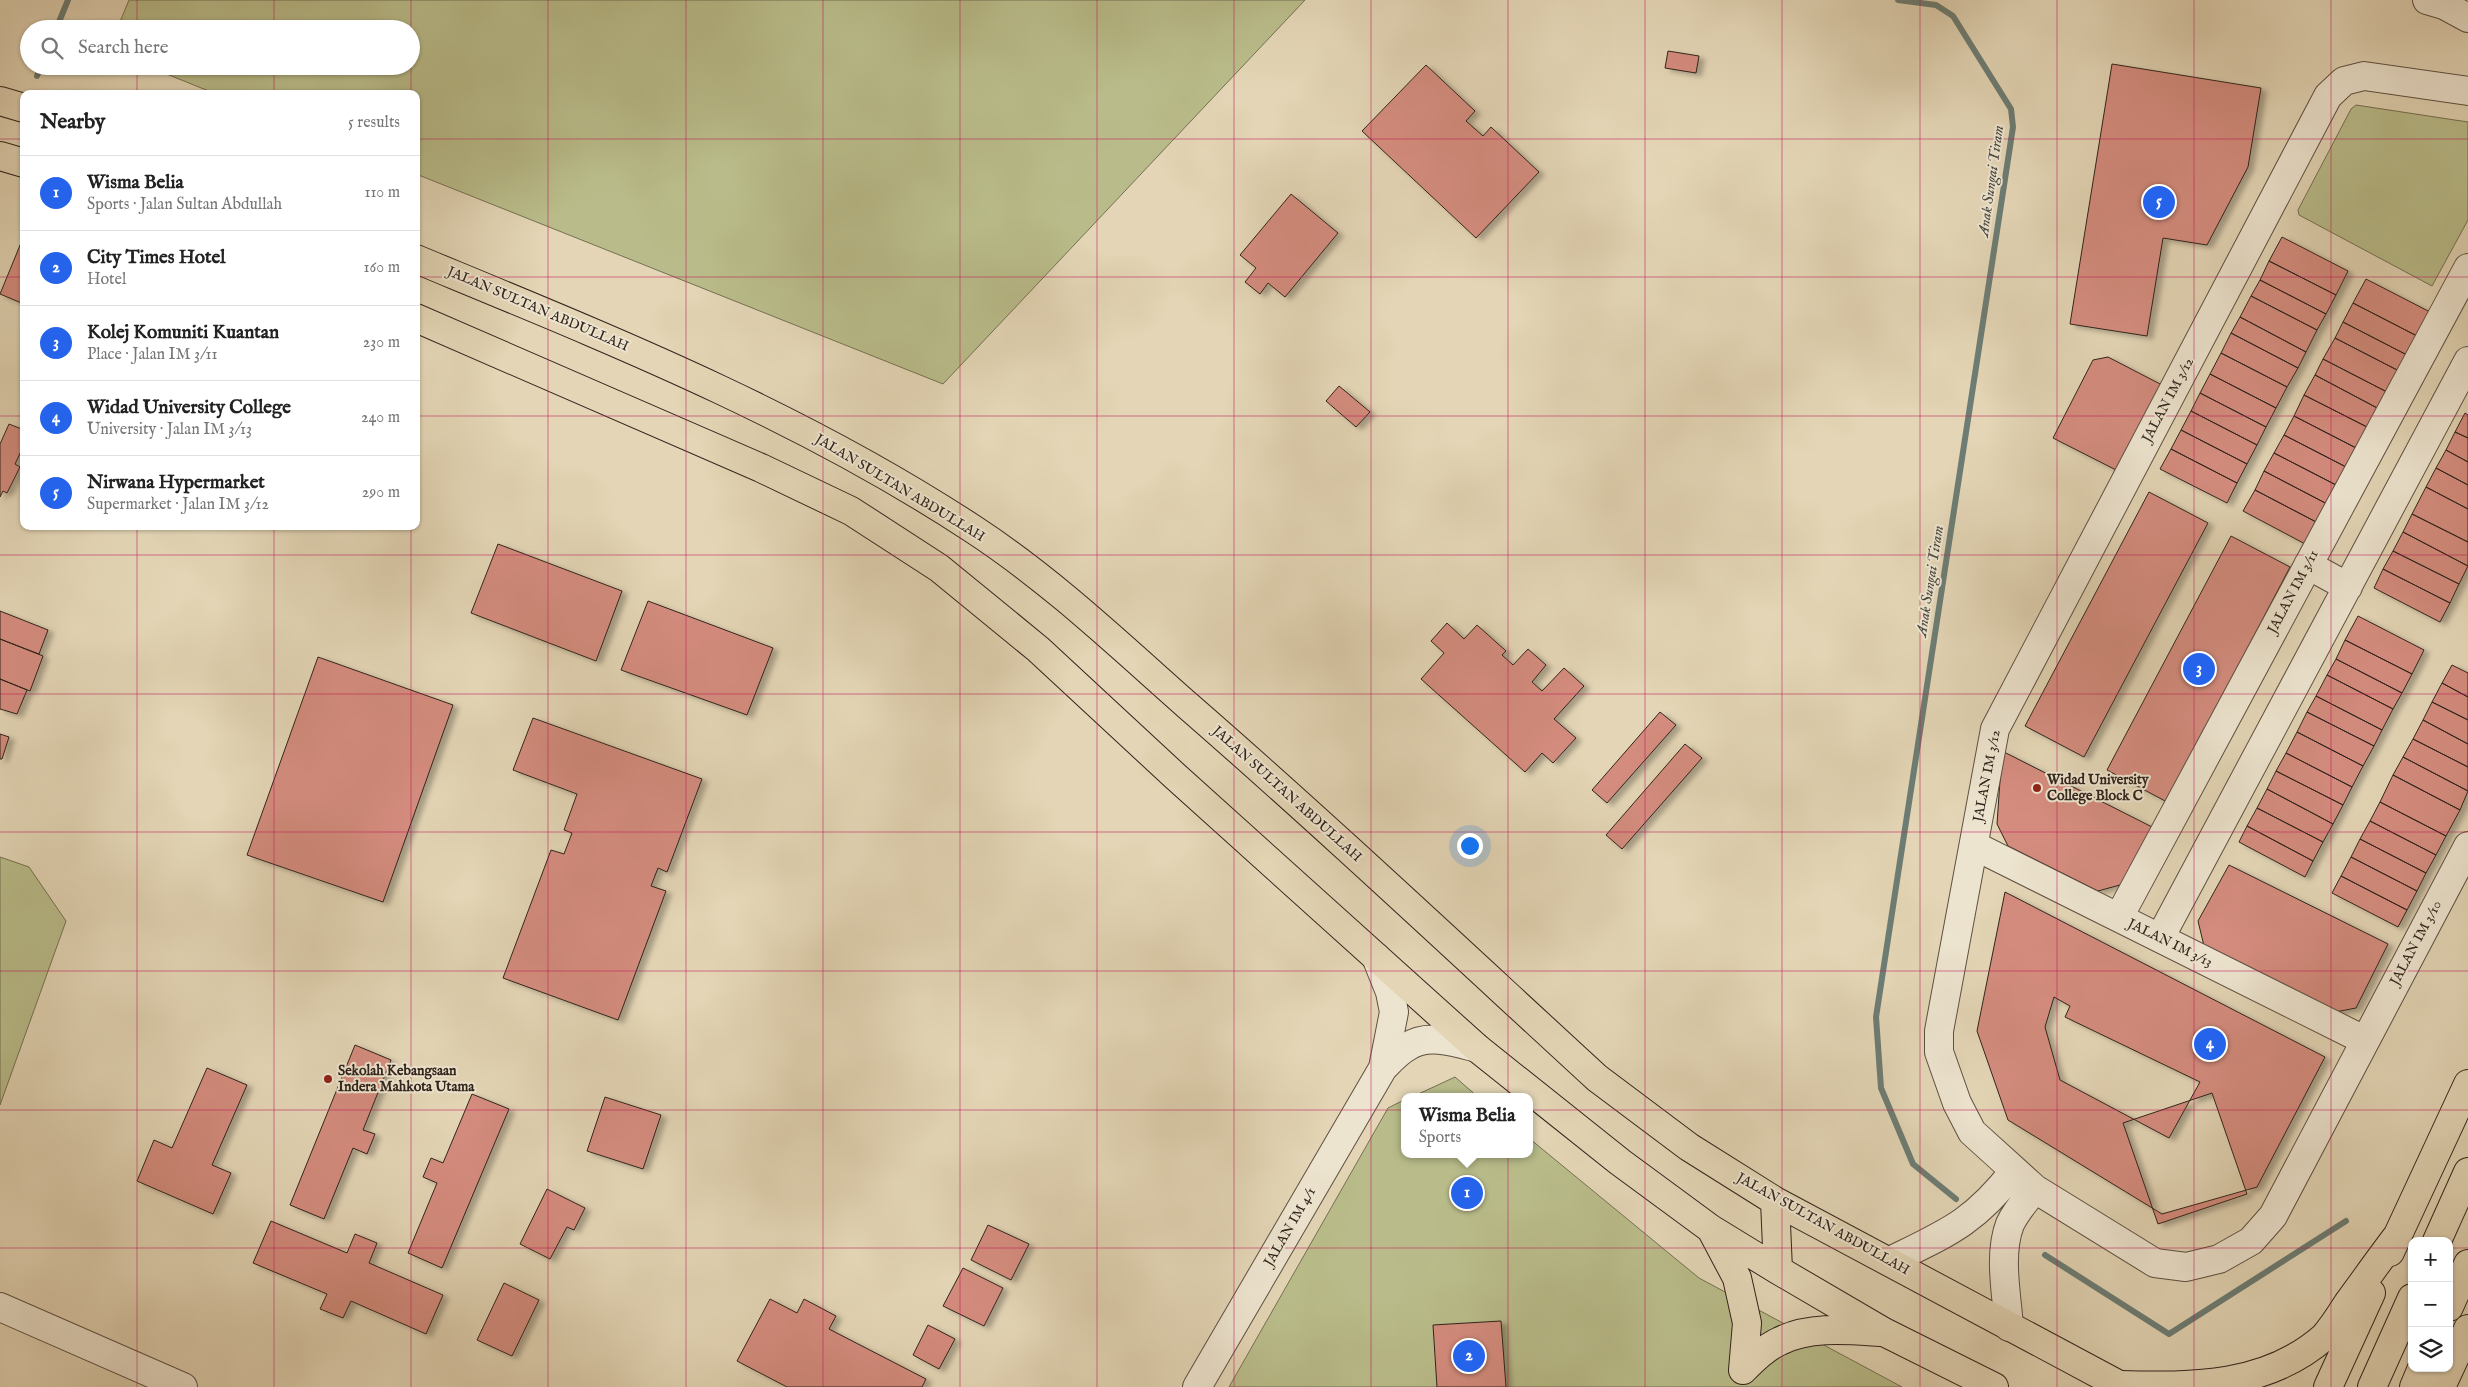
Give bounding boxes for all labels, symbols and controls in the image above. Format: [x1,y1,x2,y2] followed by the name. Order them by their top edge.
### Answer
[20,20,420,75] search box
[38,34,66,62] icon: search
[78,36,169,60] text: Search here
[40,109,105,136] text: Nearby
[348,113,400,133] text: 5 results
[1973,124,2009,240] water label: Anak Sungai Tiram
[87,171,184,195] text: Wisma Belia
[53,183,59,203] text: 1
[364,183,400,203] text: 110 m
[2143,183,2175,221] pin: 5
[87,195,282,215] text: Sports · Jalan Sultan Abdullah
[87,246,225,270] text: City Times Hotel
[52,258,60,278] text: 2
[364,258,400,278] text: 160 m
[443,262,631,355] street label: JALAN SULTAN ABDULLAH
[87,270,126,290] text: Hotel
[87,321,279,345] text: Kolej Komuniti Kuantan
[53,333,59,353] text: 3
[363,333,400,353] text: 230 m
[87,345,217,365] text: Place · Jalan IM 3/11
[2137,354,2198,447] street label: JALAN IM 3/12
[87,396,291,420] text: Widad University College
[52,408,60,428] text: 4
[361,408,400,428] text: 240 m
[87,420,252,440] text: University · Jalan IM 3/13
[810,429,988,546] street label: JALAN SULTAN ABDULLAH
[87,471,265,495] text: Nirwana Hypermarket
[53,483,59,503] text: 5
[362,483,400,503] text: 290 m
[87,495,269,515] text: Supermarket · Jalan IM 3/12
[1912,524,1949,640] water label: Anak Sungai Tiram
[2262,547,2323,639] street label: JALAN IM 3/11
[2183,650,2215,688] pin: 3
[1207,721,1366,866] street label: JALAN SULTAN ABDULLAH
[1969,728,2005,826] street label: JALAN IM 3/12
[2046,771,2150,805] place label: Widad University College Block C
[2031,782,2043,794] marker: Widad University College Block C
[1457,833,1483,859] your location
[2385,897,2446,990] street label: JALAN IM 3/10
[2123,914,2215,971] street label: JALAN IM 3/13
[2194,1025,2226,1063] pin: 4
[338,1062,475,1096] place label: Sekolah Kebangsaan Indera Mahkota Utama
[322,1073,334,1085] marker: Sekolah Kebangsaan Indera Mahkota Utama
[1401,1093,1533,1158] popup
[1419,1104,1515,1128] text: Wisma Belia
[1419,1128,1461,1148] text: Sports
[1732,1168,1913,1279] street label: JALAN SULTAN ABDULLAH
[1451,1174,1483,1212] pin: 1
[1259,1184,1320,1272] street label: JALAN IM 4/1
[2408,1237,2453,1372] map controls
[2408,1237,2453,1282] button: +
[2408,1282,2453,1327] button: −
[2408,1327,2453,1372] button: layers
[1453,1337,1485,1375] pin: 2

